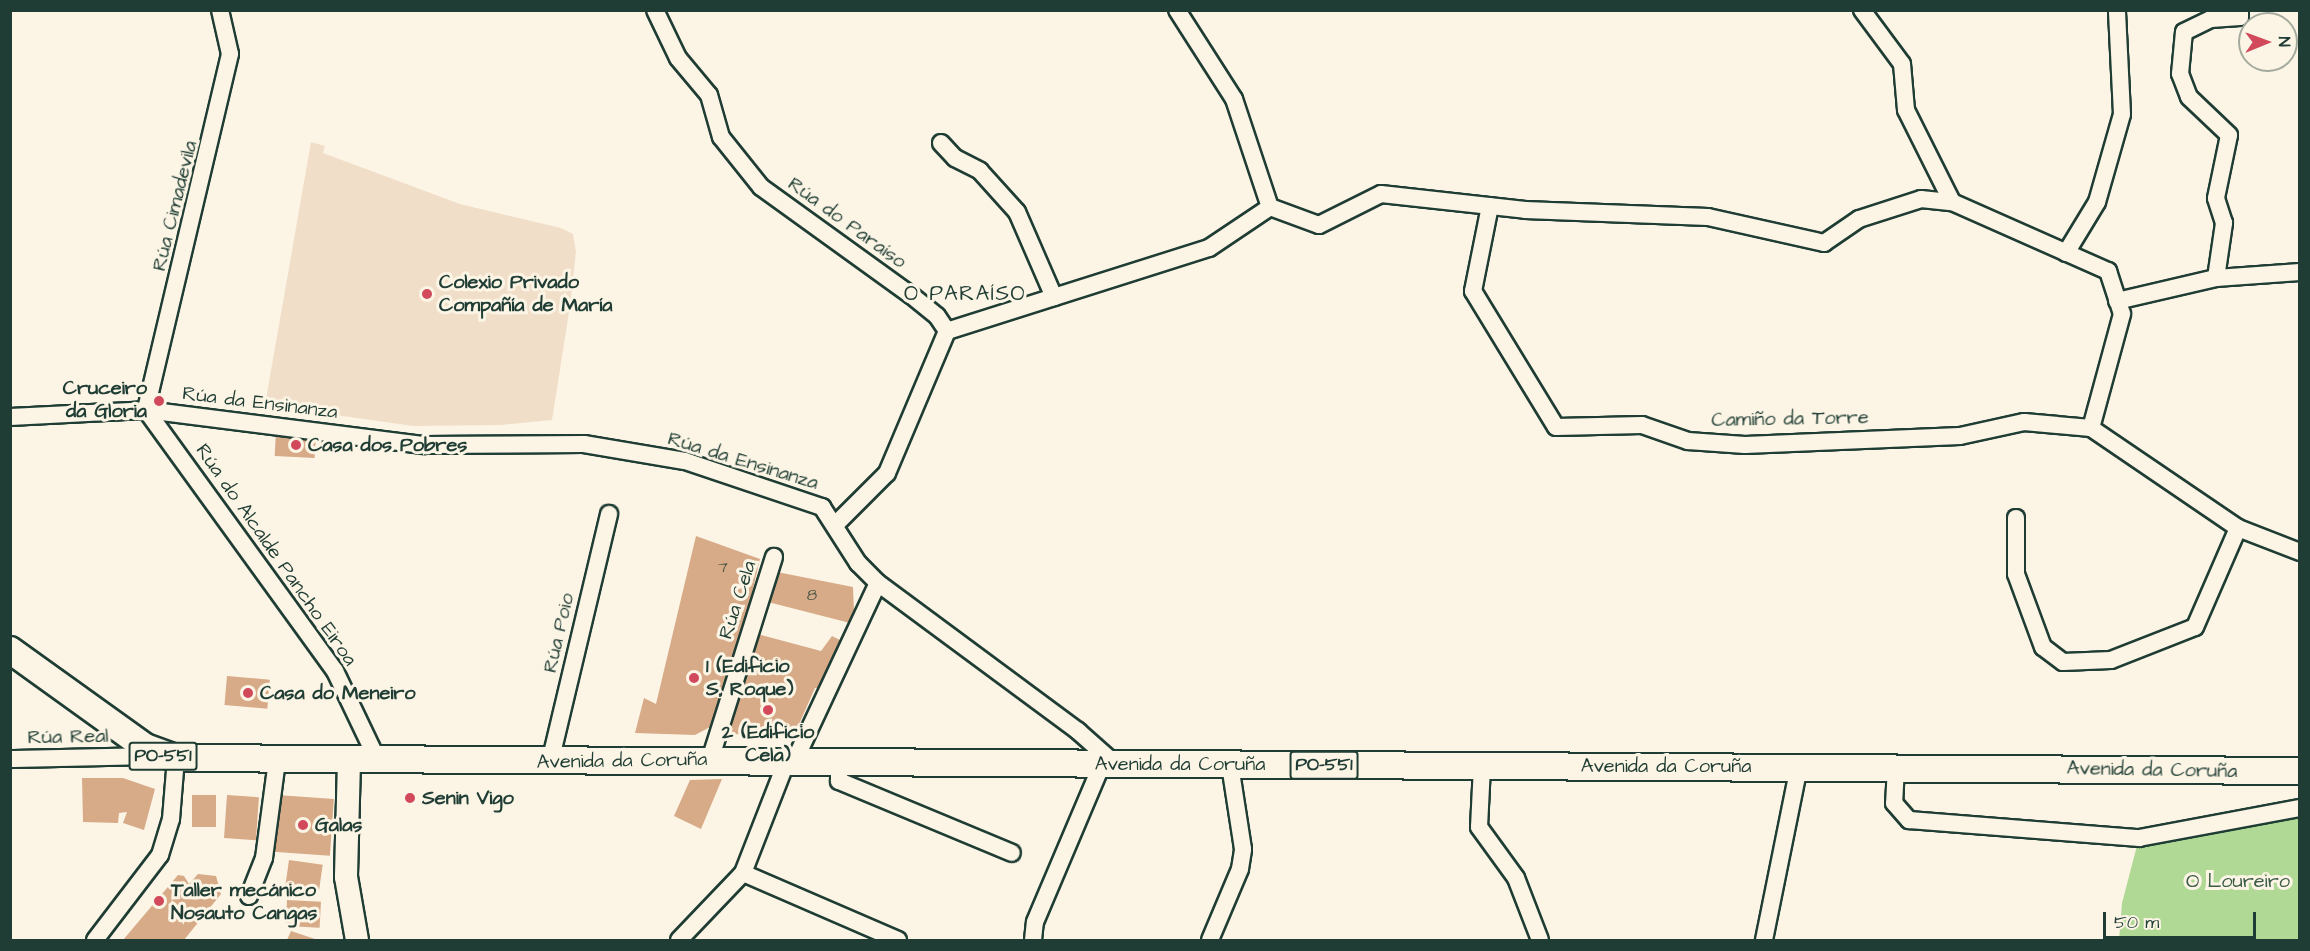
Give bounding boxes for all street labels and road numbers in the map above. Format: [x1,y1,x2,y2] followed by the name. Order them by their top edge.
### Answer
[147,138,203,274] street label: Rúa Cimadevila
[783,172,911,274] street label: Rúa do Paraíso
[181,382,339,424] street label: Rúa da Ensinanza
[1711,406,1869,432] street label: Camiño da Torre
[665,427,821,495] street label: Rúa da Ensinanza
[190,439,362,671] street label: Rúa do Alcalde Pancho Eiroa
[714,558,762,642] street label: Rúa Cela
[538,591,580,675] street label: Rúa Poio
[27,724,109,750] street label: Rúa Real
[128,741,198,771] road number: PO-551
[536,748,708,774] street label: Avenida da Coruña
[1290,750,1358,780] road number: PO-551
[1095,752,1265,776] street label: Avenida da Coruña
[1581,754,1751,778] street label: Avenida da Coruña
[2066,757,2238,783] street label: Avenida da Coruña

